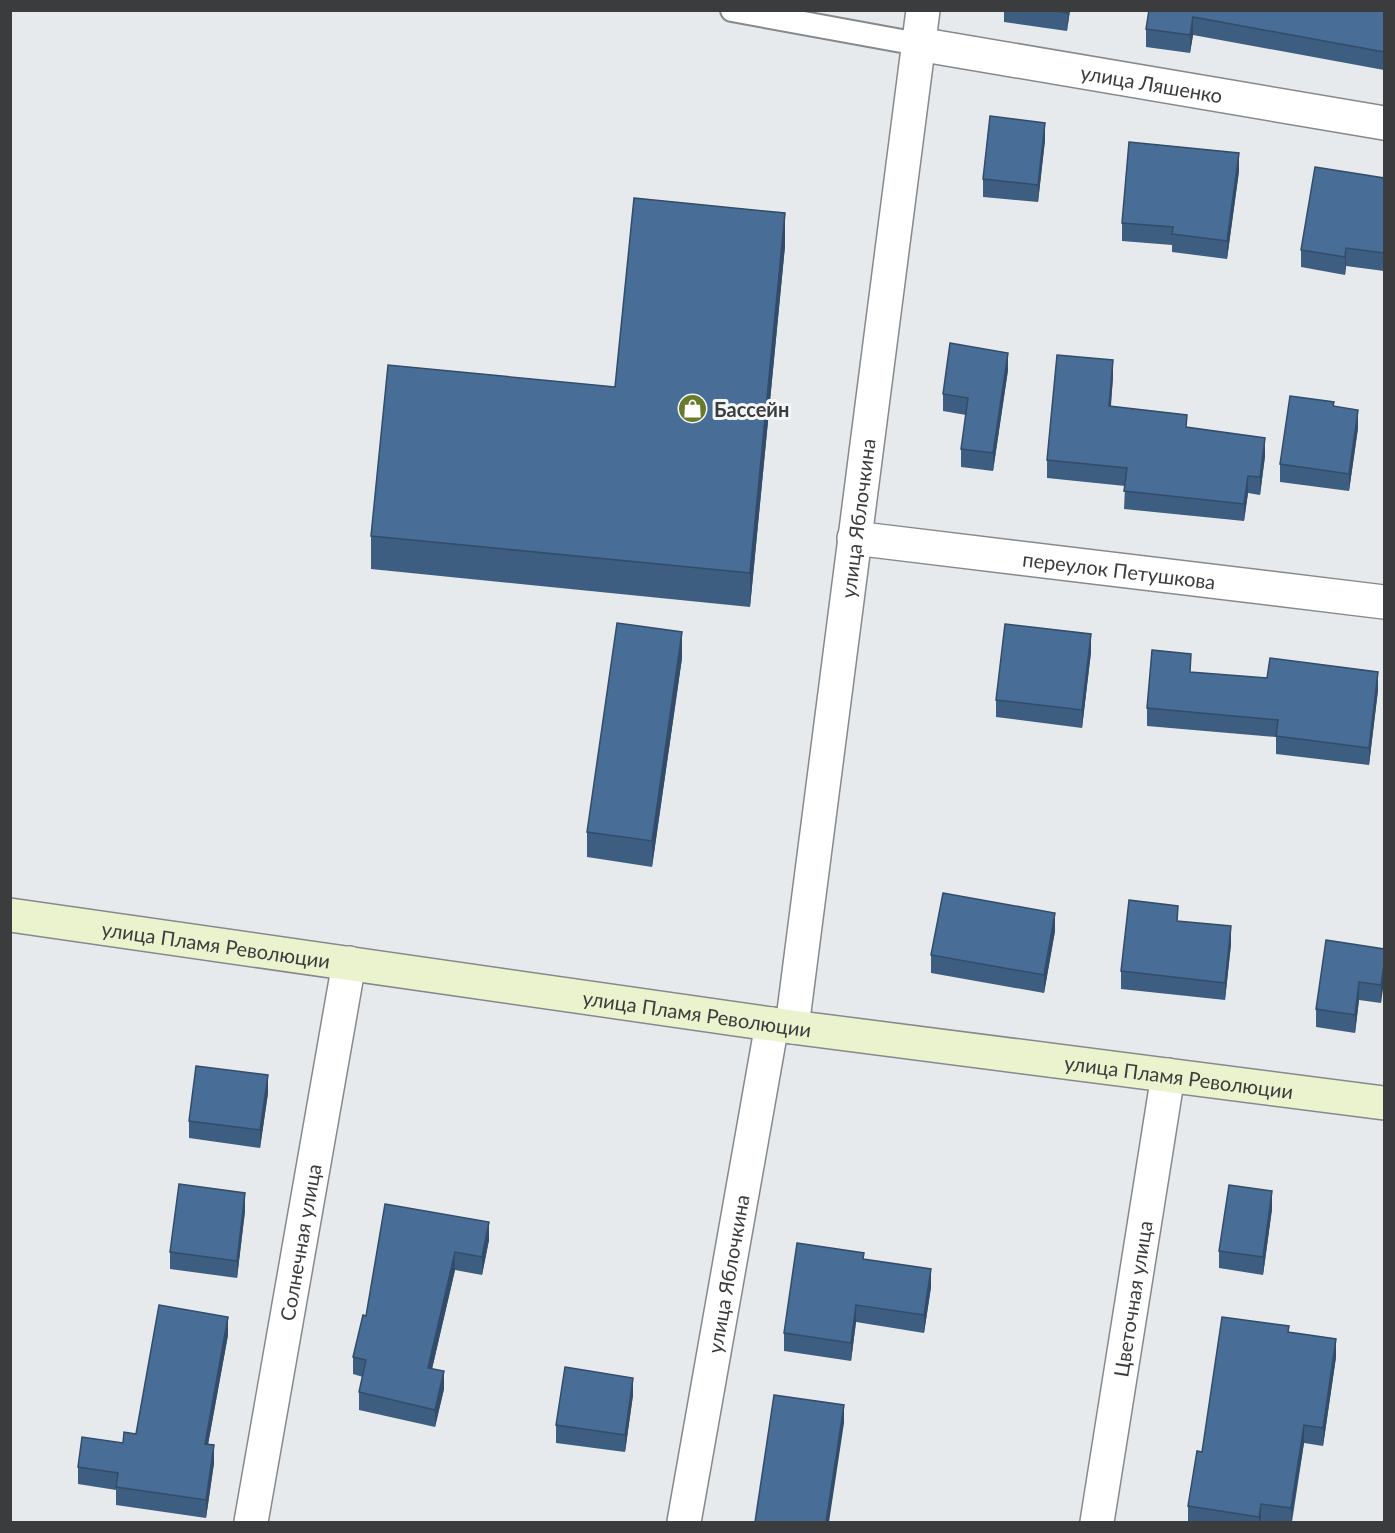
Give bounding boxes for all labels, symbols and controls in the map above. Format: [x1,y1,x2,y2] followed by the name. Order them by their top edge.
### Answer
[1079,60,1224,107] street label: улица Ляшенко
[677,393,709,425] shop icon: Бассейн
[714,397,789,421] place label: Бассейн
[835,437,880,599] street label: улица Яблочкина
[1021,546,1217,594] street label: переулок Петушкова
[100,916,332,973] street label: улица Пламя Революции
[581,985,813,1041] street label: улица Пламя Революции
[1063,1050,1295,1103] street label: улица Пламя Революции
[274,1162,326,1323] street label: Солнечная улица
[702,1193,754,1355] street label: улица Яблочкина
[1108,1219,1157,1379] street label: Цветочная улица

